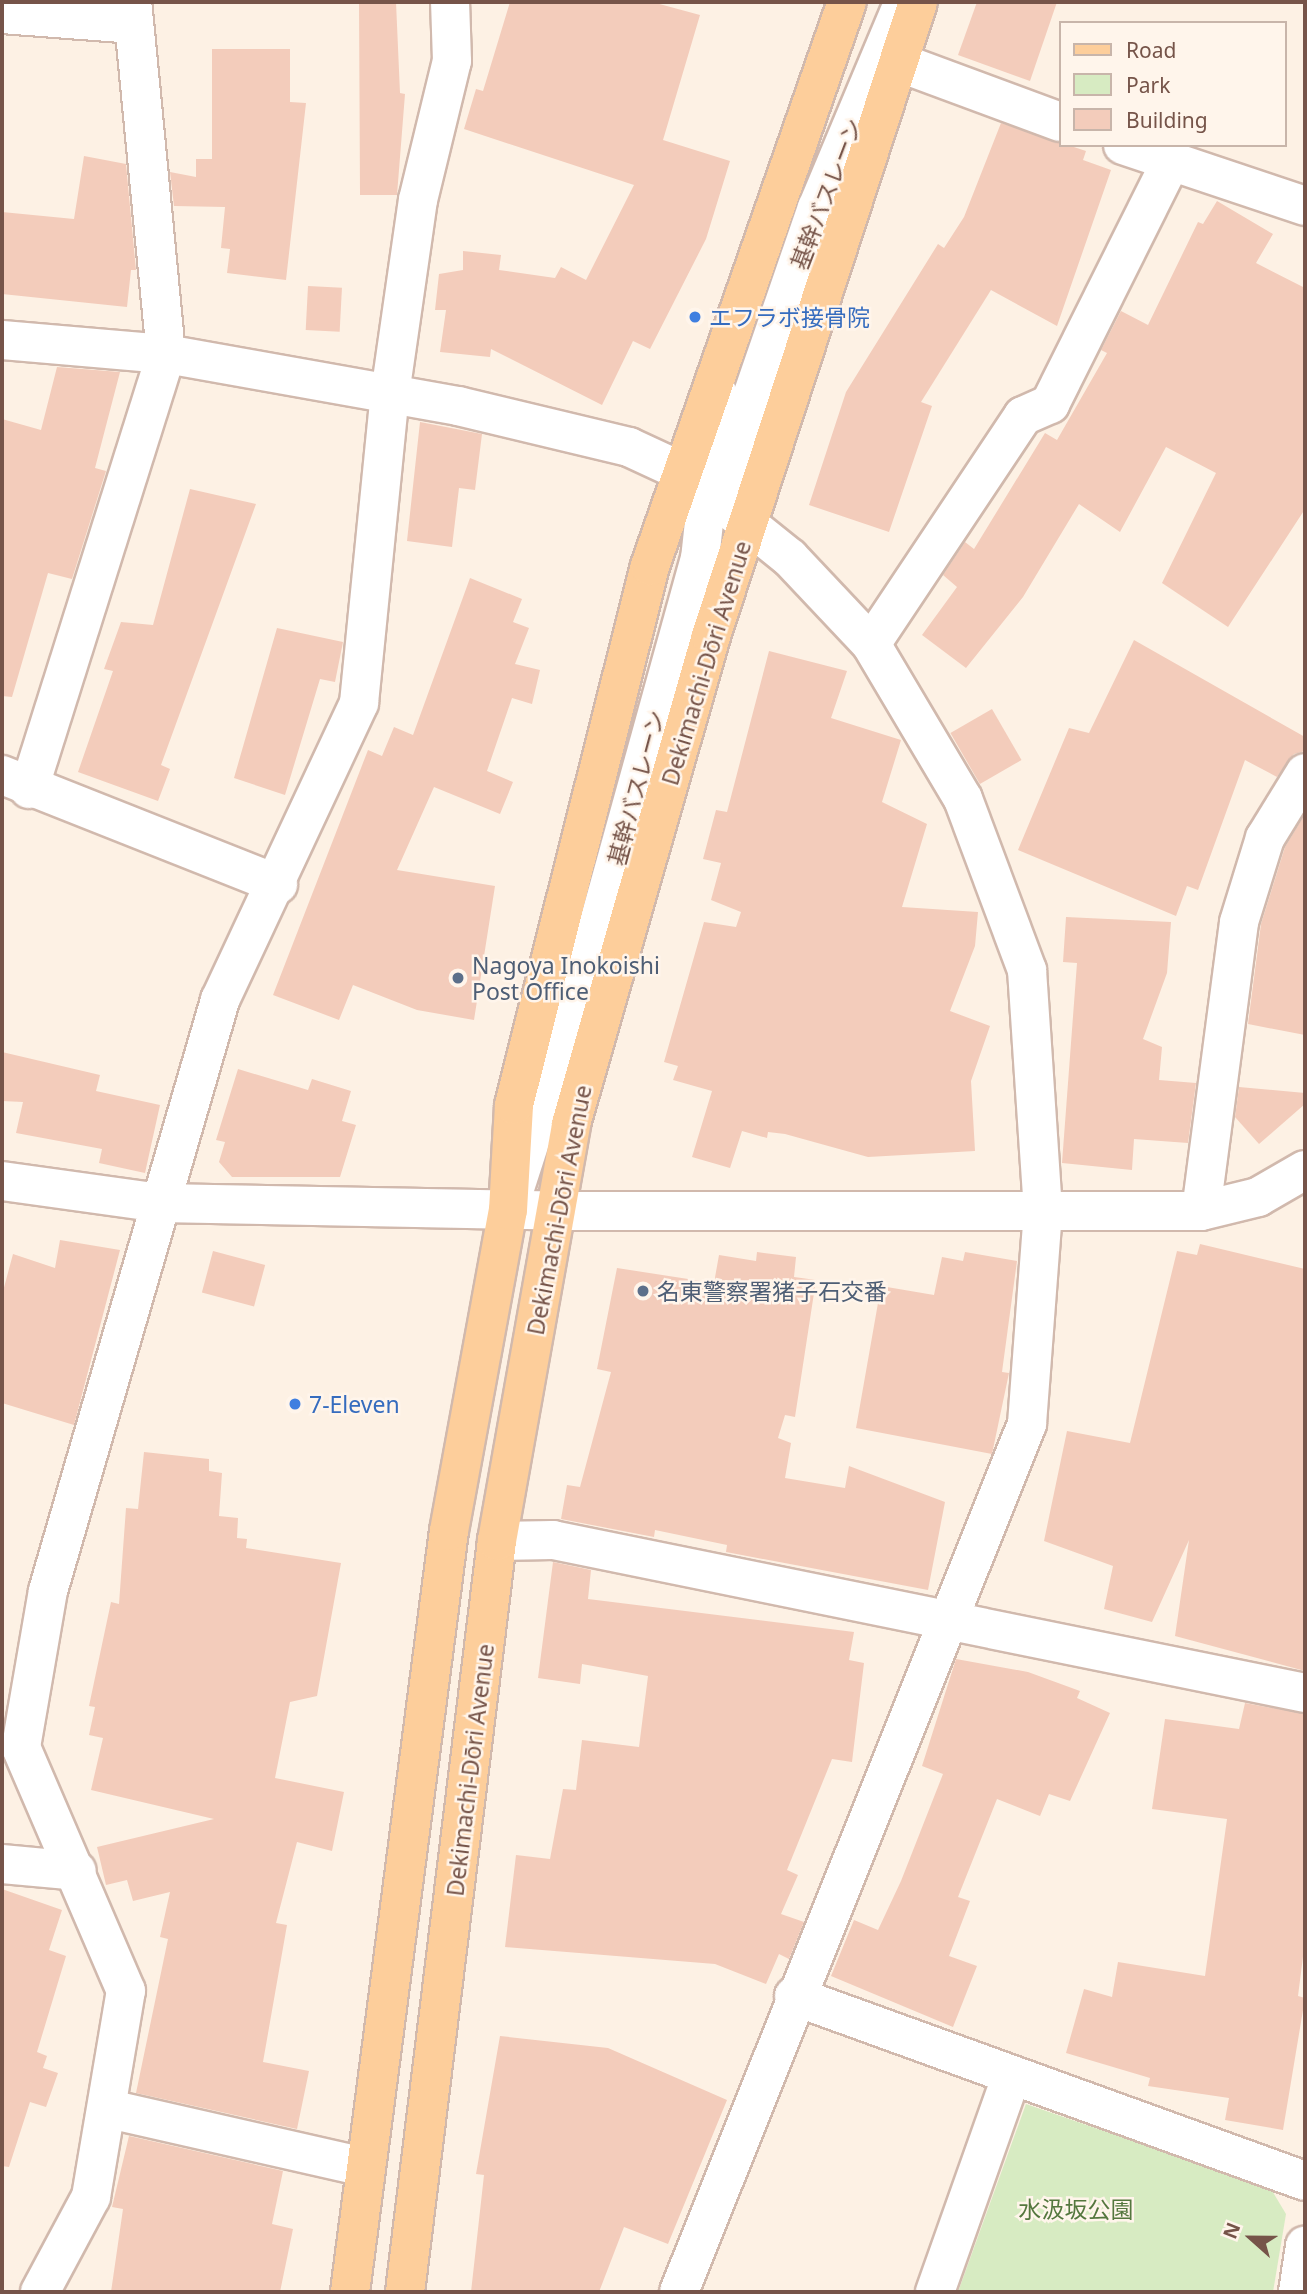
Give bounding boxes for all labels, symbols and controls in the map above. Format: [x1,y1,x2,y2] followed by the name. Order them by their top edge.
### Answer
[1058,21,1286,147] legend
[1126,36,1176,64] text: Road
[1126,71,1170,99] text: Park
[1126,106,1208,134] text: Building
[784,114,868,274] street label: 基幹バスレーン
[709,303,870,331] place label: エフラボ接骨院
[687,309,703,325] marker: エフラボ接骨院
[656,538,756,788] street label: Dekimachi-Dōri Avenue
[602,707,670,869] street label: 基幹バスレーン
[472,951,660,1005] place label: Nagoya Inokoishi Post Office
[450,970,466,986] marker: Nagoya Inokoishi Post Office
[521,1083,597,1337] street label: Dekimachi-Dōri Avenue
[657,1277,887,1305] place label: 名東警察署猪子石交番
[635,1283,651,1299] marker: 名東警察署猪子石交番
[309,1390,400,1418] place label: 7-Eleven
[287,1396,303,1412] marker: 7-Eleven
[441,1642,499,1898] street label: Dekimachi-Dōri Avenue
[1019,2195,1133,2223] park label: 水汲坂公園
[1216,2203,1286,2273] north arrow
[1216,2219,1246,2242] text: N

